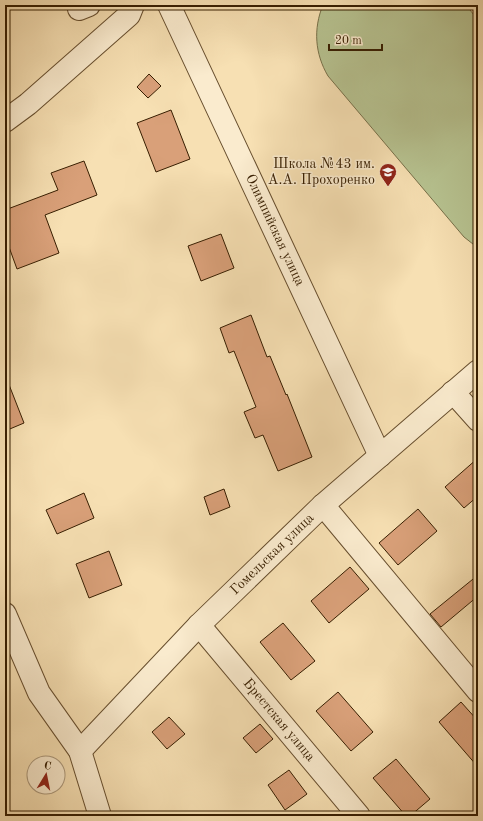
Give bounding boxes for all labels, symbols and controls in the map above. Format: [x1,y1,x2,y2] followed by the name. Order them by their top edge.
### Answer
[329,26,382,52] scale bar
[335,35,362,47] text: 20 m
[268,157,375,187] place label: Школа №43 им. А.А. Прохоренко
[378,162,398,187] school or university icon: Школа №43 им. А.А. Прохоренко
[243,172,307,288] street label: Олимпийская улица
[228,511,317,597] street label: Гомельская улица
[240,676,318,764] street label: Брестская улица
[26,755,66,795] north arrow
[43,761,52,773] text: С

